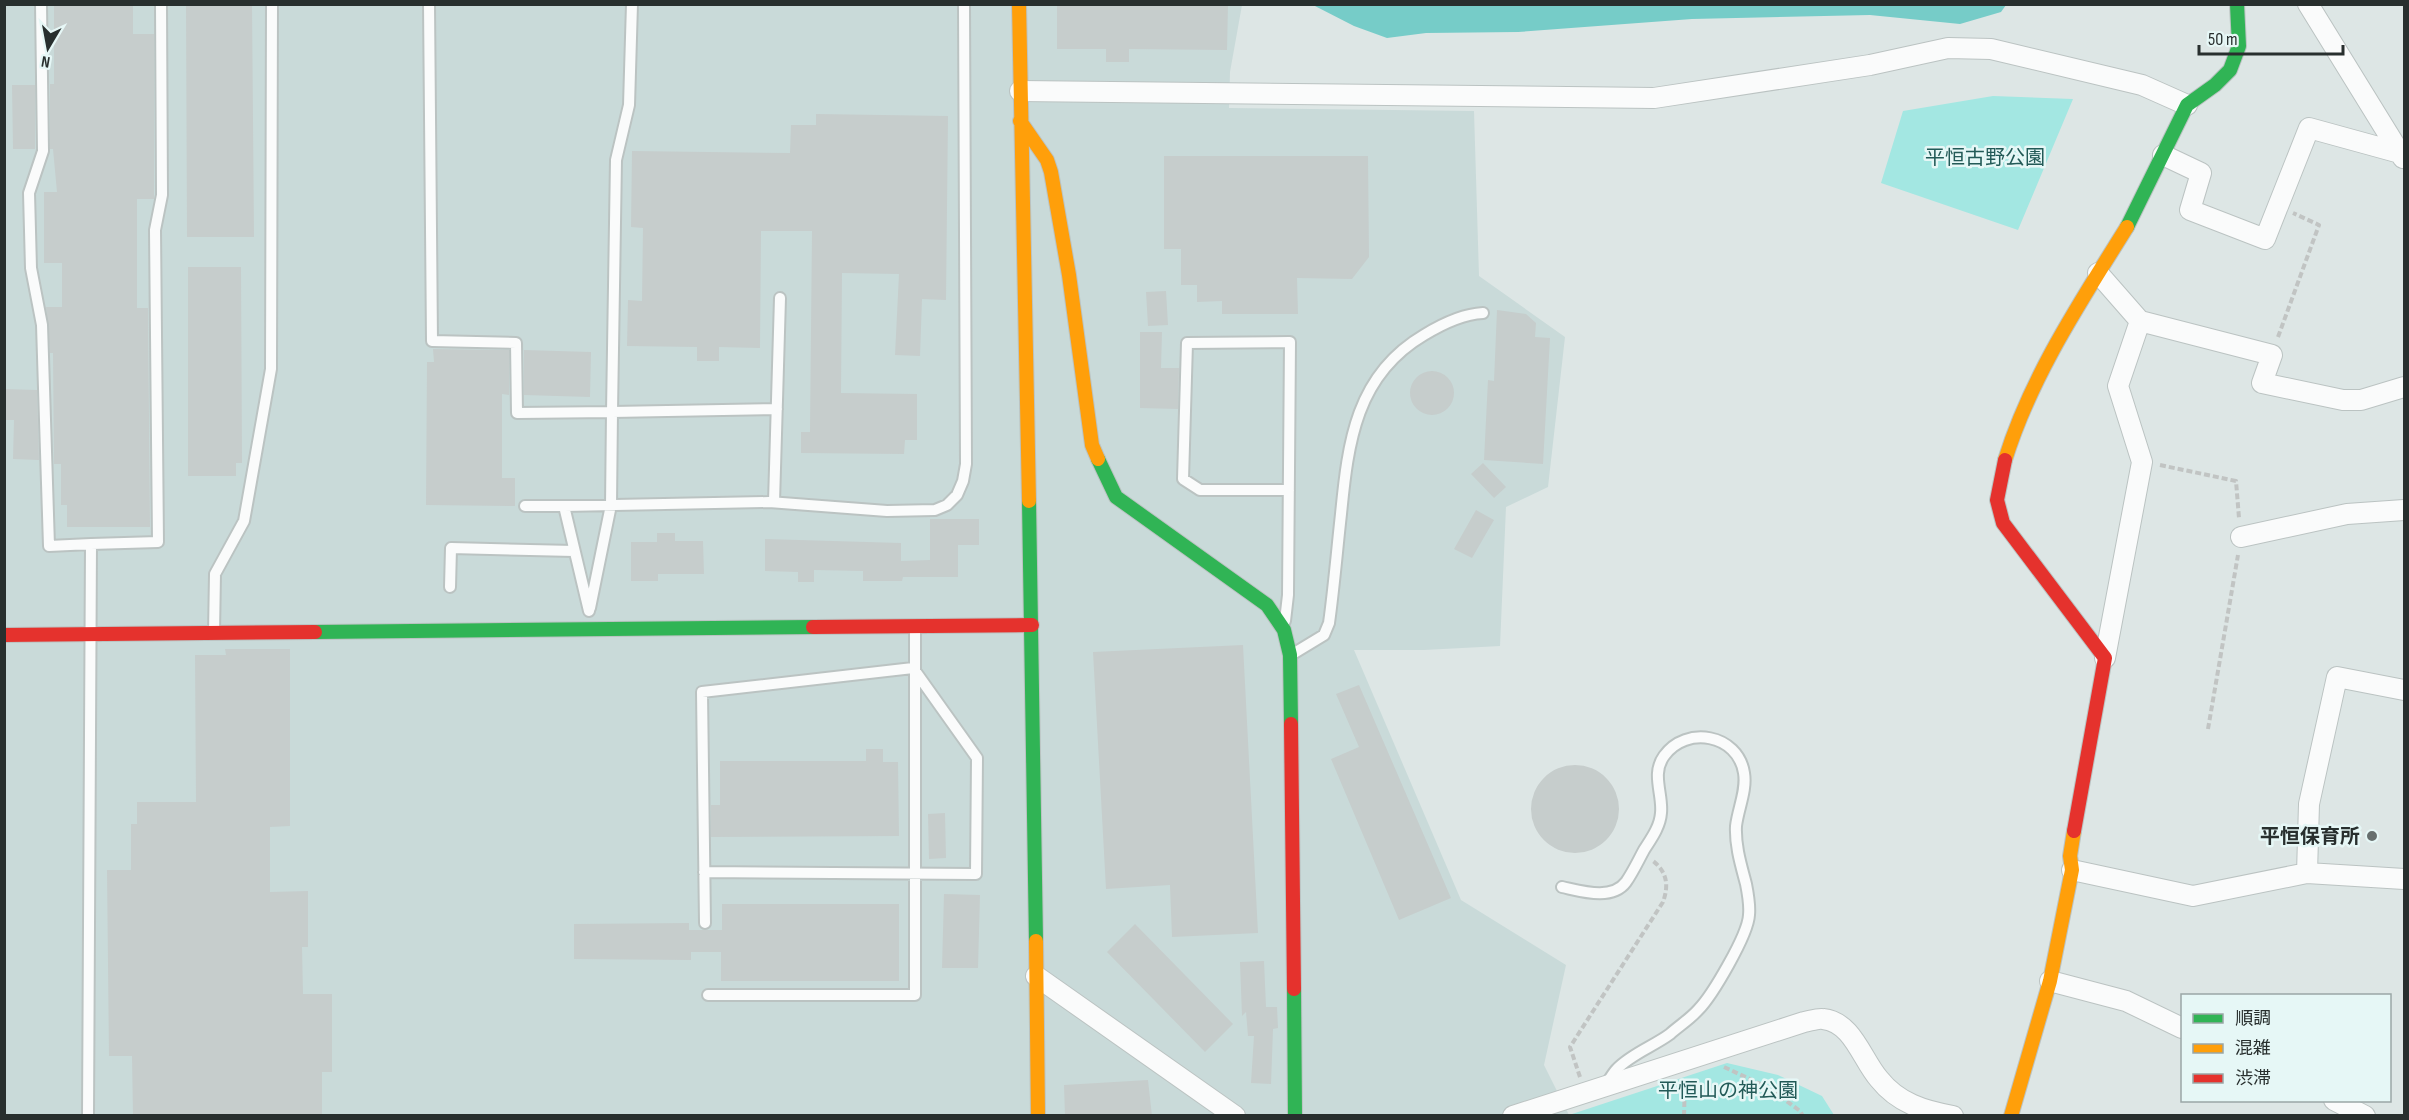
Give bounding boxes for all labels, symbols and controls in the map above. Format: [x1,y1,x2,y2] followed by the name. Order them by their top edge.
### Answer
[18,18,78,78] north arrow
[2199,18,2343,56] scale bar
[2208,29,2238,50] text: 50 m
[40,51,52,71] text: N
[1925,146,2045,170] park label: 平恒古野公園
[2260,825,2360,849] place label: 平恒保育所
[2365,829,2379,843] marker: 平恒保育所
[2181,994,2391,1102] legend
[2235,1008,2271,1029] text: 順調
[2235,1038,2271,1059] text: 混雑
[2235,1068,2271,1089] text: 渋滞
[1658,1079,1798,1103] park label: 平恒山の神公園

